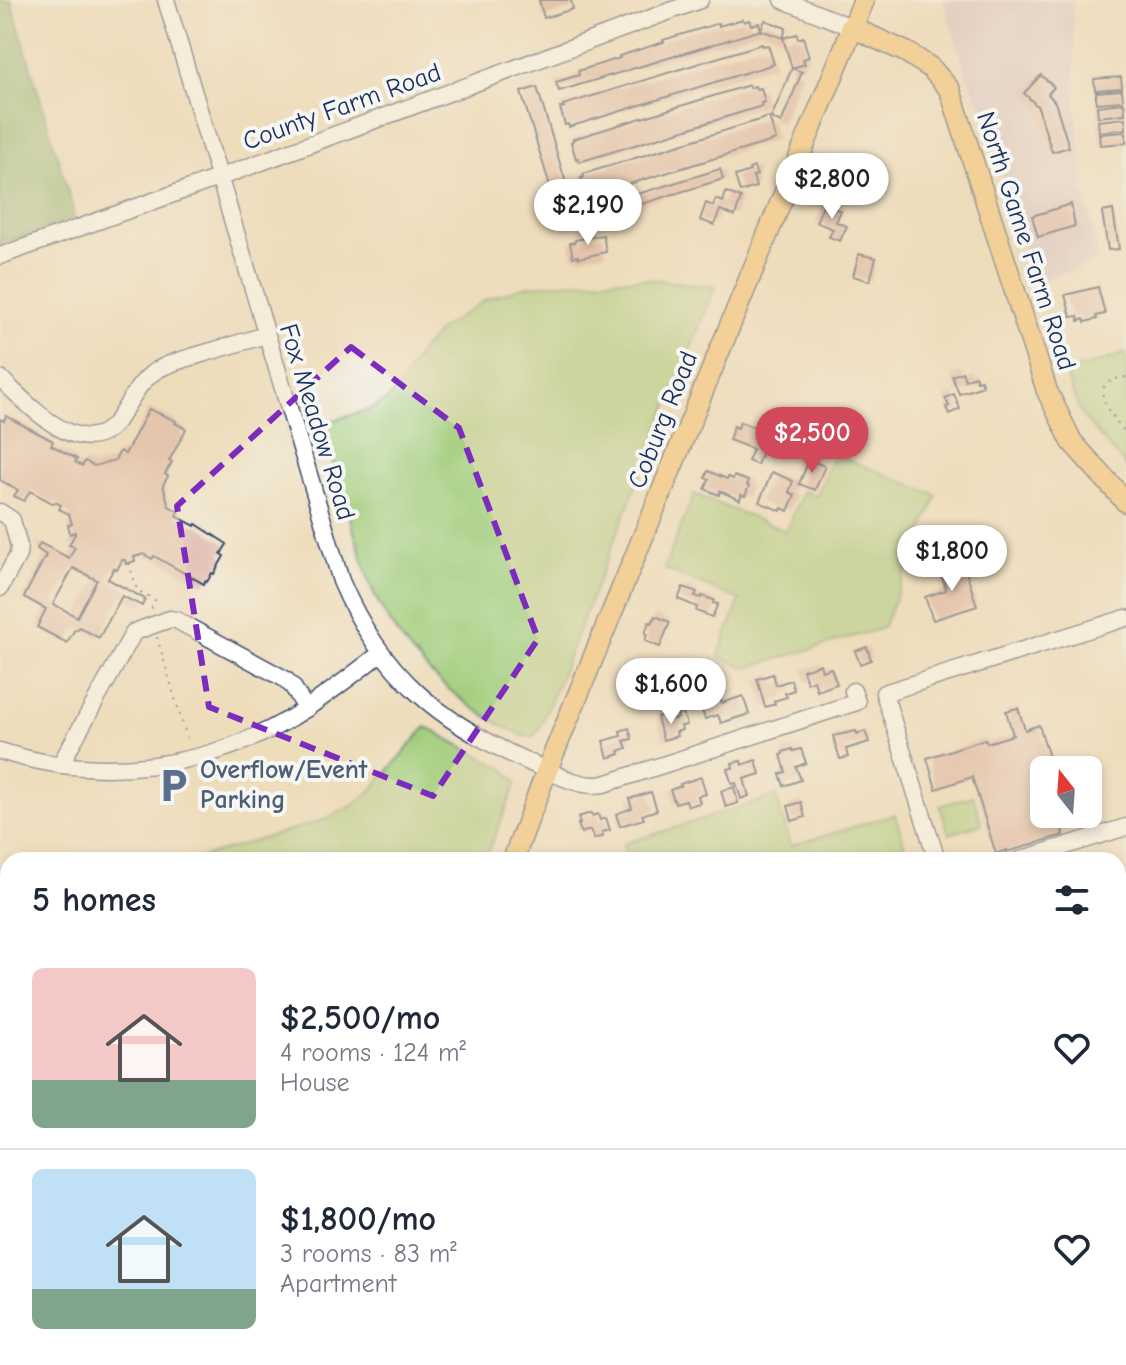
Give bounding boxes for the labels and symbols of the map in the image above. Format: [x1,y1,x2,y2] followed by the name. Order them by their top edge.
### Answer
[239,57,445,157] street label: County Farm Road
[970,108,1082,374] street label: North Game Farm Road
[767,153,897,221] pin: $2,800
[523,179,653,247] pin: $2,190
[273,320,361,524] street label: Fox Meadow Road
[622,347,704,493] street label: Coburg Road
[747,407,877,475] pin: $2,500
[887,525,1017,593] pin: $1,800
[606,658,736,726] pin: $1,600
[200,755,368,815] place label: Overflow/Event Parking
[1030,756,1102,828] north arrow
[155,766,193,804] parking icon: Overflow/Event Parking

